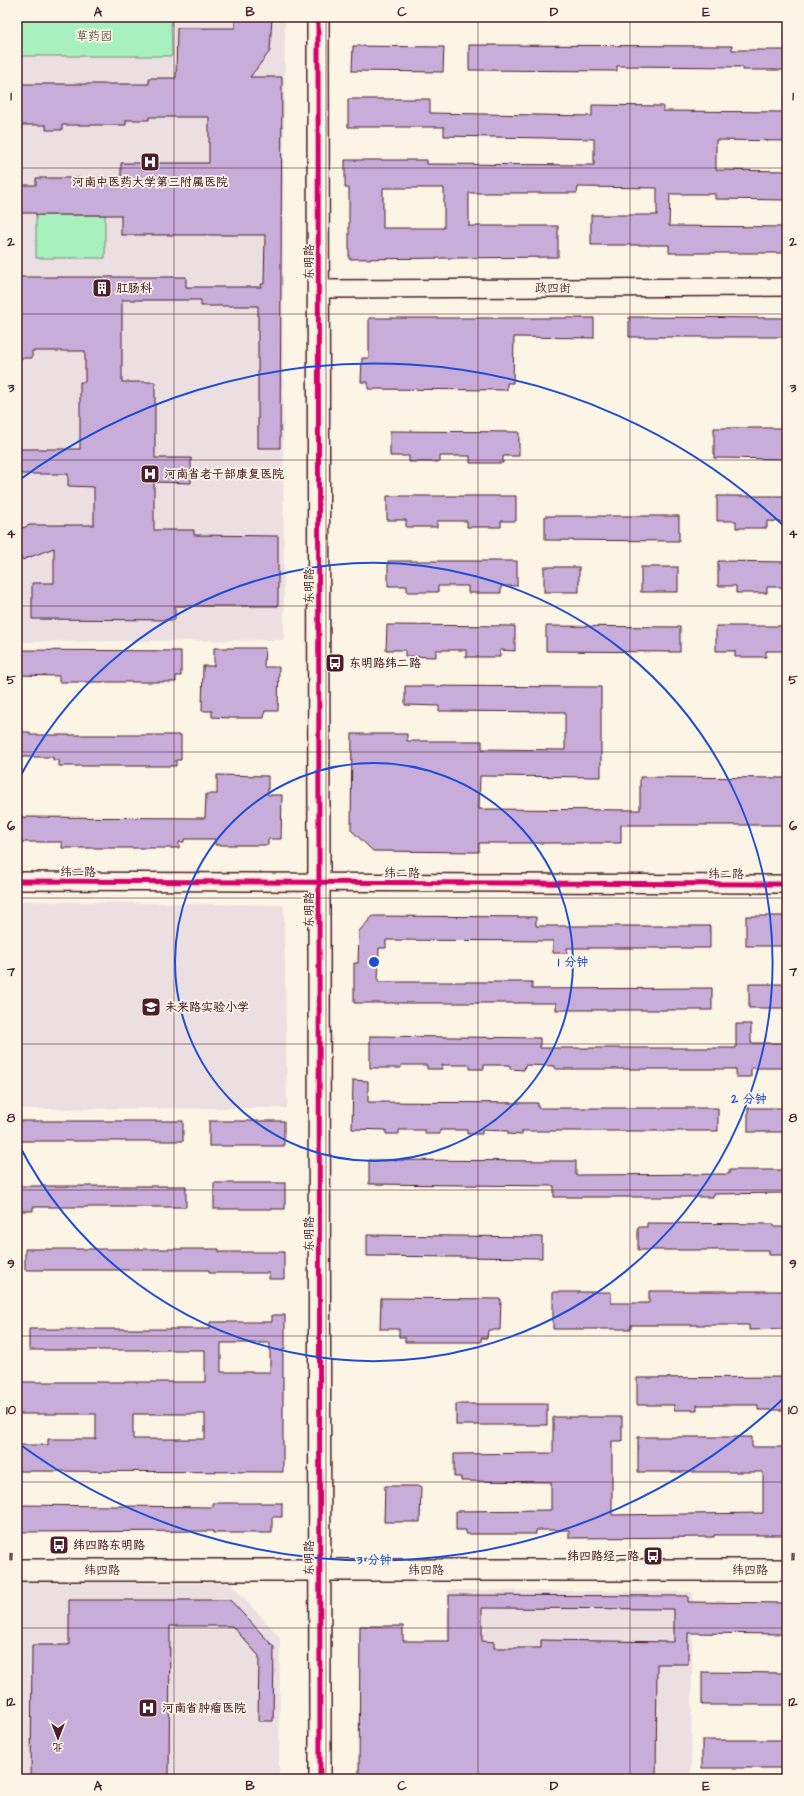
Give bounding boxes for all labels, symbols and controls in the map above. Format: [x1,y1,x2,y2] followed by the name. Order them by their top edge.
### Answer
[94,3,103,21] text: A
[245,3,255,21] text: B
[397,3,407,21] text: C
[550,3,559,21] text: D
[702,3,710,21] text: E
[76,28,112,45] park label: 草药园
[10,87,12,105] text: 1
[792,87,794,105] text: 1
[139,151,161,173] hospital icon: 河南中医药大学第三附属医院
[72,174,228,191] place label: 河南中医药大学第三附属医院
[6,233,15,251] text: 2
[788,233,797,251] text: 2
[301,244,318,280] street label: 东明路
[91,277,113,299] building icon: 肛肠科
[116,280,153,297] place label: 肛肠科
[535,280,571,297] street label: 政四街
[7,379,15,397] text: 3
[789,379,797,397] text: 3
[139,463,161,485] hospital icon: 河南省老干部康复医院
[164,466,284,483] place label: 河南省老干部康复医院
[7,525,16,543] text: 4
[789,525,798,543] text: 4
[301,568,318,604] street label: 东明路
[324,652,346,674] bus stop icon: 东明路纬二路
[349,655,421,672] place label: 东明路纬二路
[6,671,16,689] text: 5
[788,671,798,689] text: 5
[7,817,16,835] text: 6
[789,817,798,835] text: 6
[60,864,96,881] street label: 纬二路
[384,865,420,882] street label: 纬二路
[708,866,744,883] street label: 纬二路
[301,892,318,928] street label: 东明路
[558,954,588,971] text: 1 分钟
[367,955,381,969] centre of rings
[6,963,16,981] text: 7
[788,963,798,981] text: 7
[140,996,162,1018] school or university icon: 未来路实验小学
[165,999,249,1016] place label: 未来路实验小学
[730,1091,767,1108] text: 2 分钟
[7,1109,16,1127] text: 8
[789,1109,798,1127] text: 8
[301,1216,318,1252] street label: 东明路
[7,1255,15,1273] text: 9
[789,1255,797,1273] text: 9
[6,1401,17,1419] text: 10
[788,1401,799,1419] text: 10
[48,1534,70,1556] bus stop icon: 纬四路东明路
[73,1537,145,1554] place label: 纬四路东明路
[301,1540,318,1576] street label: 东明路
[642,1545,664,1567] bus stop icon: 纬四路经一路
[9,1547,13,1565] text: 11
[791,1547,795,1565] text: 11
[567,1548,639,1565] place label: 纬四路经一路
[356,1552,391,1569] text: 3 分钟
[84,1562,120,1579] street label: 纬四路
[408,1562,444,1579] street label: 纬四路
[732,1562,768,1579] street label: 纬四路
[6,1693,16,1711] text: 12
[788,1693,798,1711] text: 12
[137,1697,159,1719] hospital icon: 河南省肿瘤医院
[162,1700,246,1717] place label: 河南省肿瘤医院
[38,1718,78,1758] north arrow
[53,1740,64,1755] text: 北
[94,1777,103,1795] text: A
[245,1777,255,1795] text: B
[397,1777,407,1795] text: C
[550,1777,559,1795] text: D
[702,1777,710,1795] text: E

